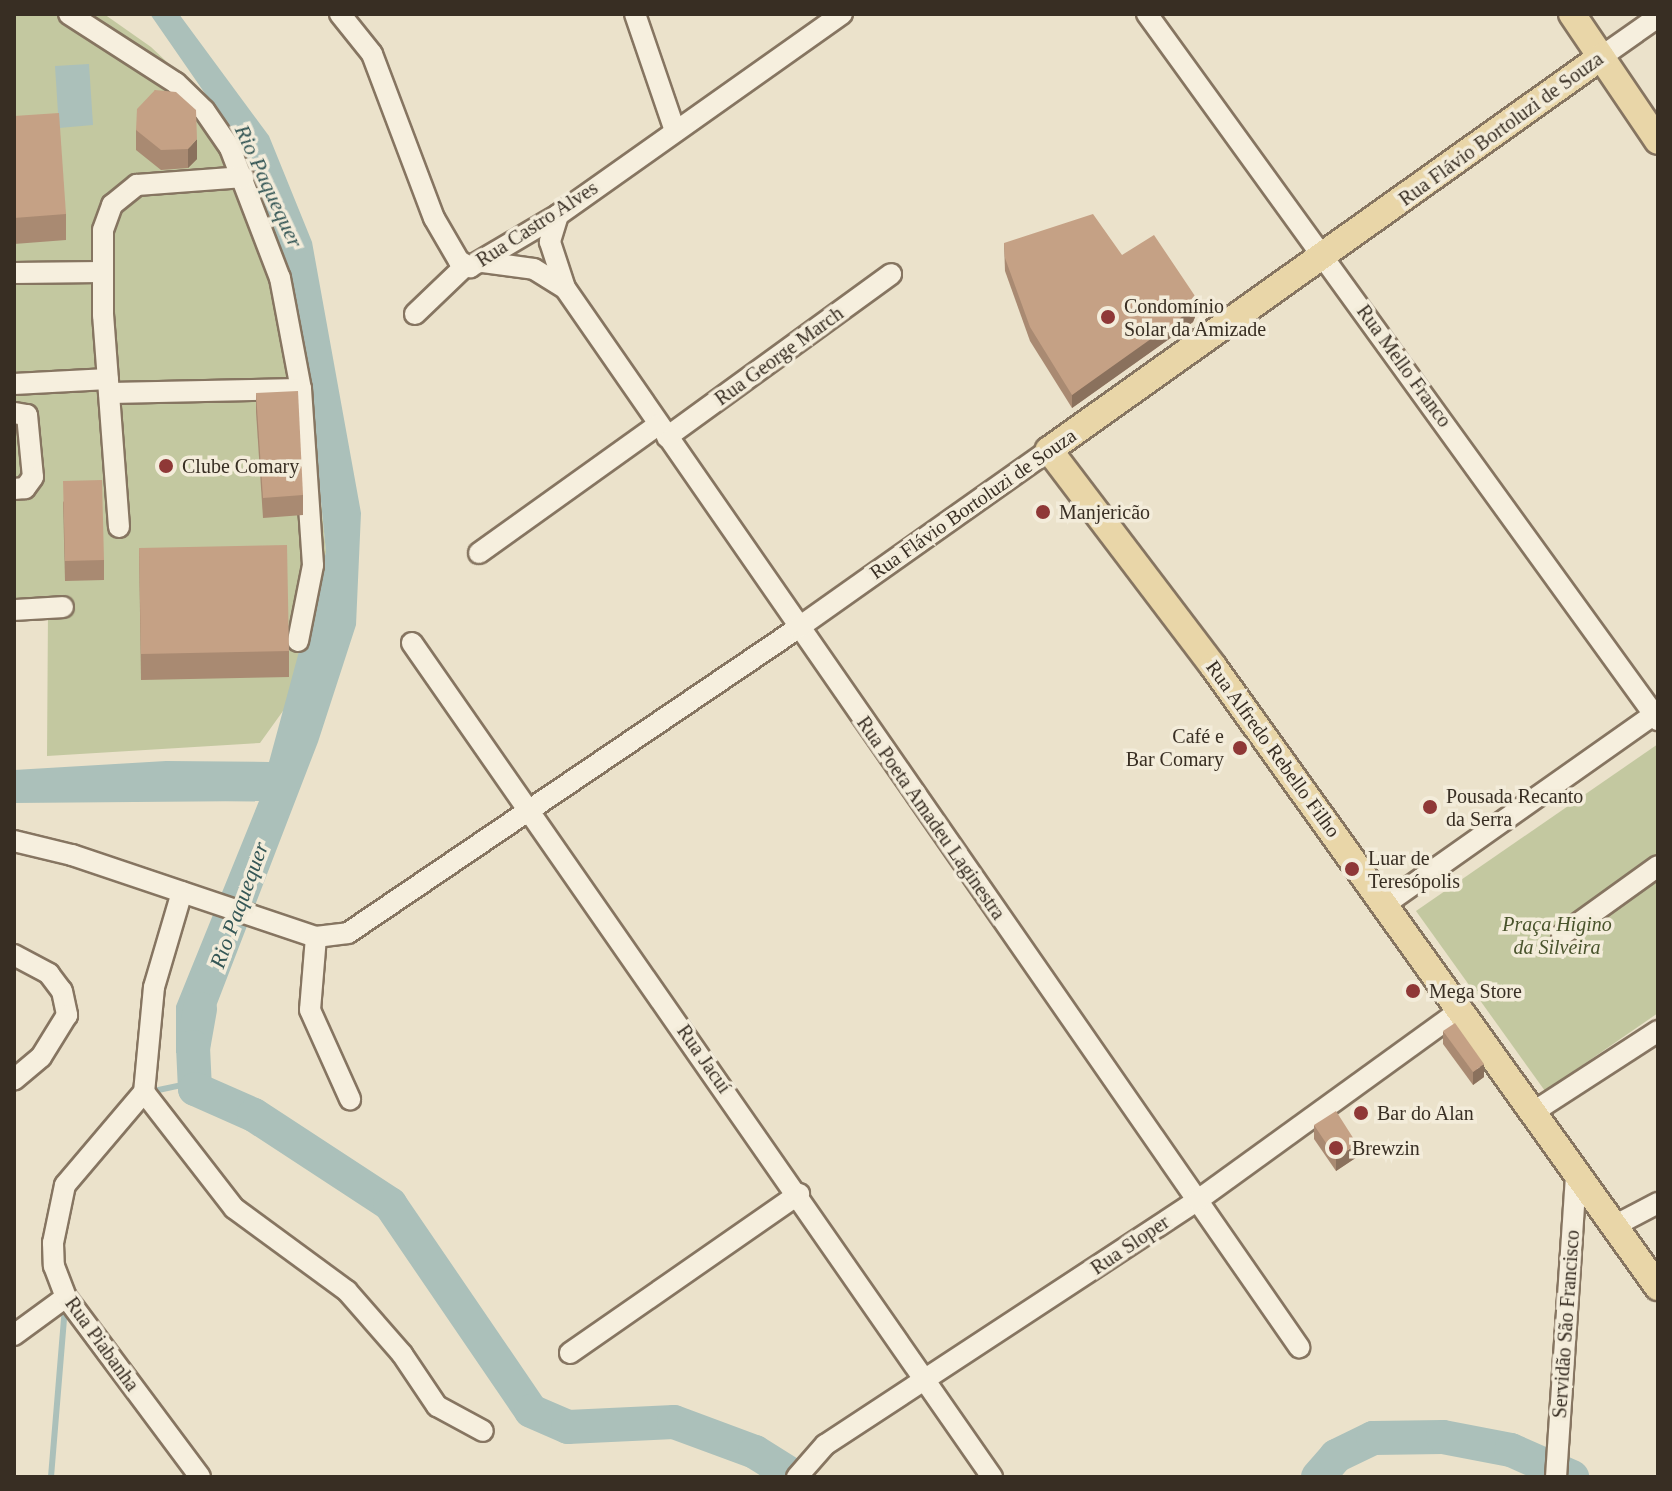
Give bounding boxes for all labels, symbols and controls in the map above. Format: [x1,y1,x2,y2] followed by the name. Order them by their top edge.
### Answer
[1394,47,1608,211] street label: Rua Flávio Bortoluzi de Souza
[229,120,309,252] water label: Rio Paquequer
[471,176,603,272] street label: Rua Castro Alves
[1124,294,1267,341] place label: Condomínio Solar da Amizade
[1352,300,1456,432] street label: Rua Mello Franco
[710,301,848,411] street label: Rua George March
[1099,308,1117,326] marker: Condomínio Solar da Amizade
[865,423,1081,585] street label: Rua Flávio Bortoluzi de Souza
[182,454,299,478] place label: Clube Comary
[157,457,175,475] marker: Clube Comary
[1059,500,1150,524] place label: Manjericão
[1034,503,1052,521] marker: Manjericão
[1200,655,1346,843] street label: Rua Alfredo Rebello Filho
[851,711,1011,925] street label: Rua Poeta Amadeu Laginestra
[1126,724,1224,771] place label: Café e Bar Comary
[1231,739,1249,757] marker: Café e Bar Comary
[1446,784,1583,831] place label: Pousada Recanto da Serra
[1421,798,1439,816] marker: Pousada Recanto da Serra
[204,838,274,972] water label: Rio Paquequer
[1368,846,1460,893] place label: Luar de Teresópolis
[1343,860,1361,878] marker: Luar de Teresópolis
[1502,912,1612,959] park label: Praça Higino da Silveira
[1429,979,1522,1003] place label: Mega Store
[1404,982,1422,1000] marker: Mega Store
[672,1020,736,1098] street label: Rua Jacuí
[1377,1101,1475,1125] place label: Bar do Alan
[1352,1104,1370,1122] marker: Bar do Alan
[1352,1136,1420,1160] place label: Brewzin
[1327,1139,1345,1157] marker: Brewzin
[1086,1210,1174,1280] street label: Rua Sloper
[1547,1229,1585,1419] street label: Servidão São Francisco
[60,1292,144,1396] street label: Rua Piabanha

